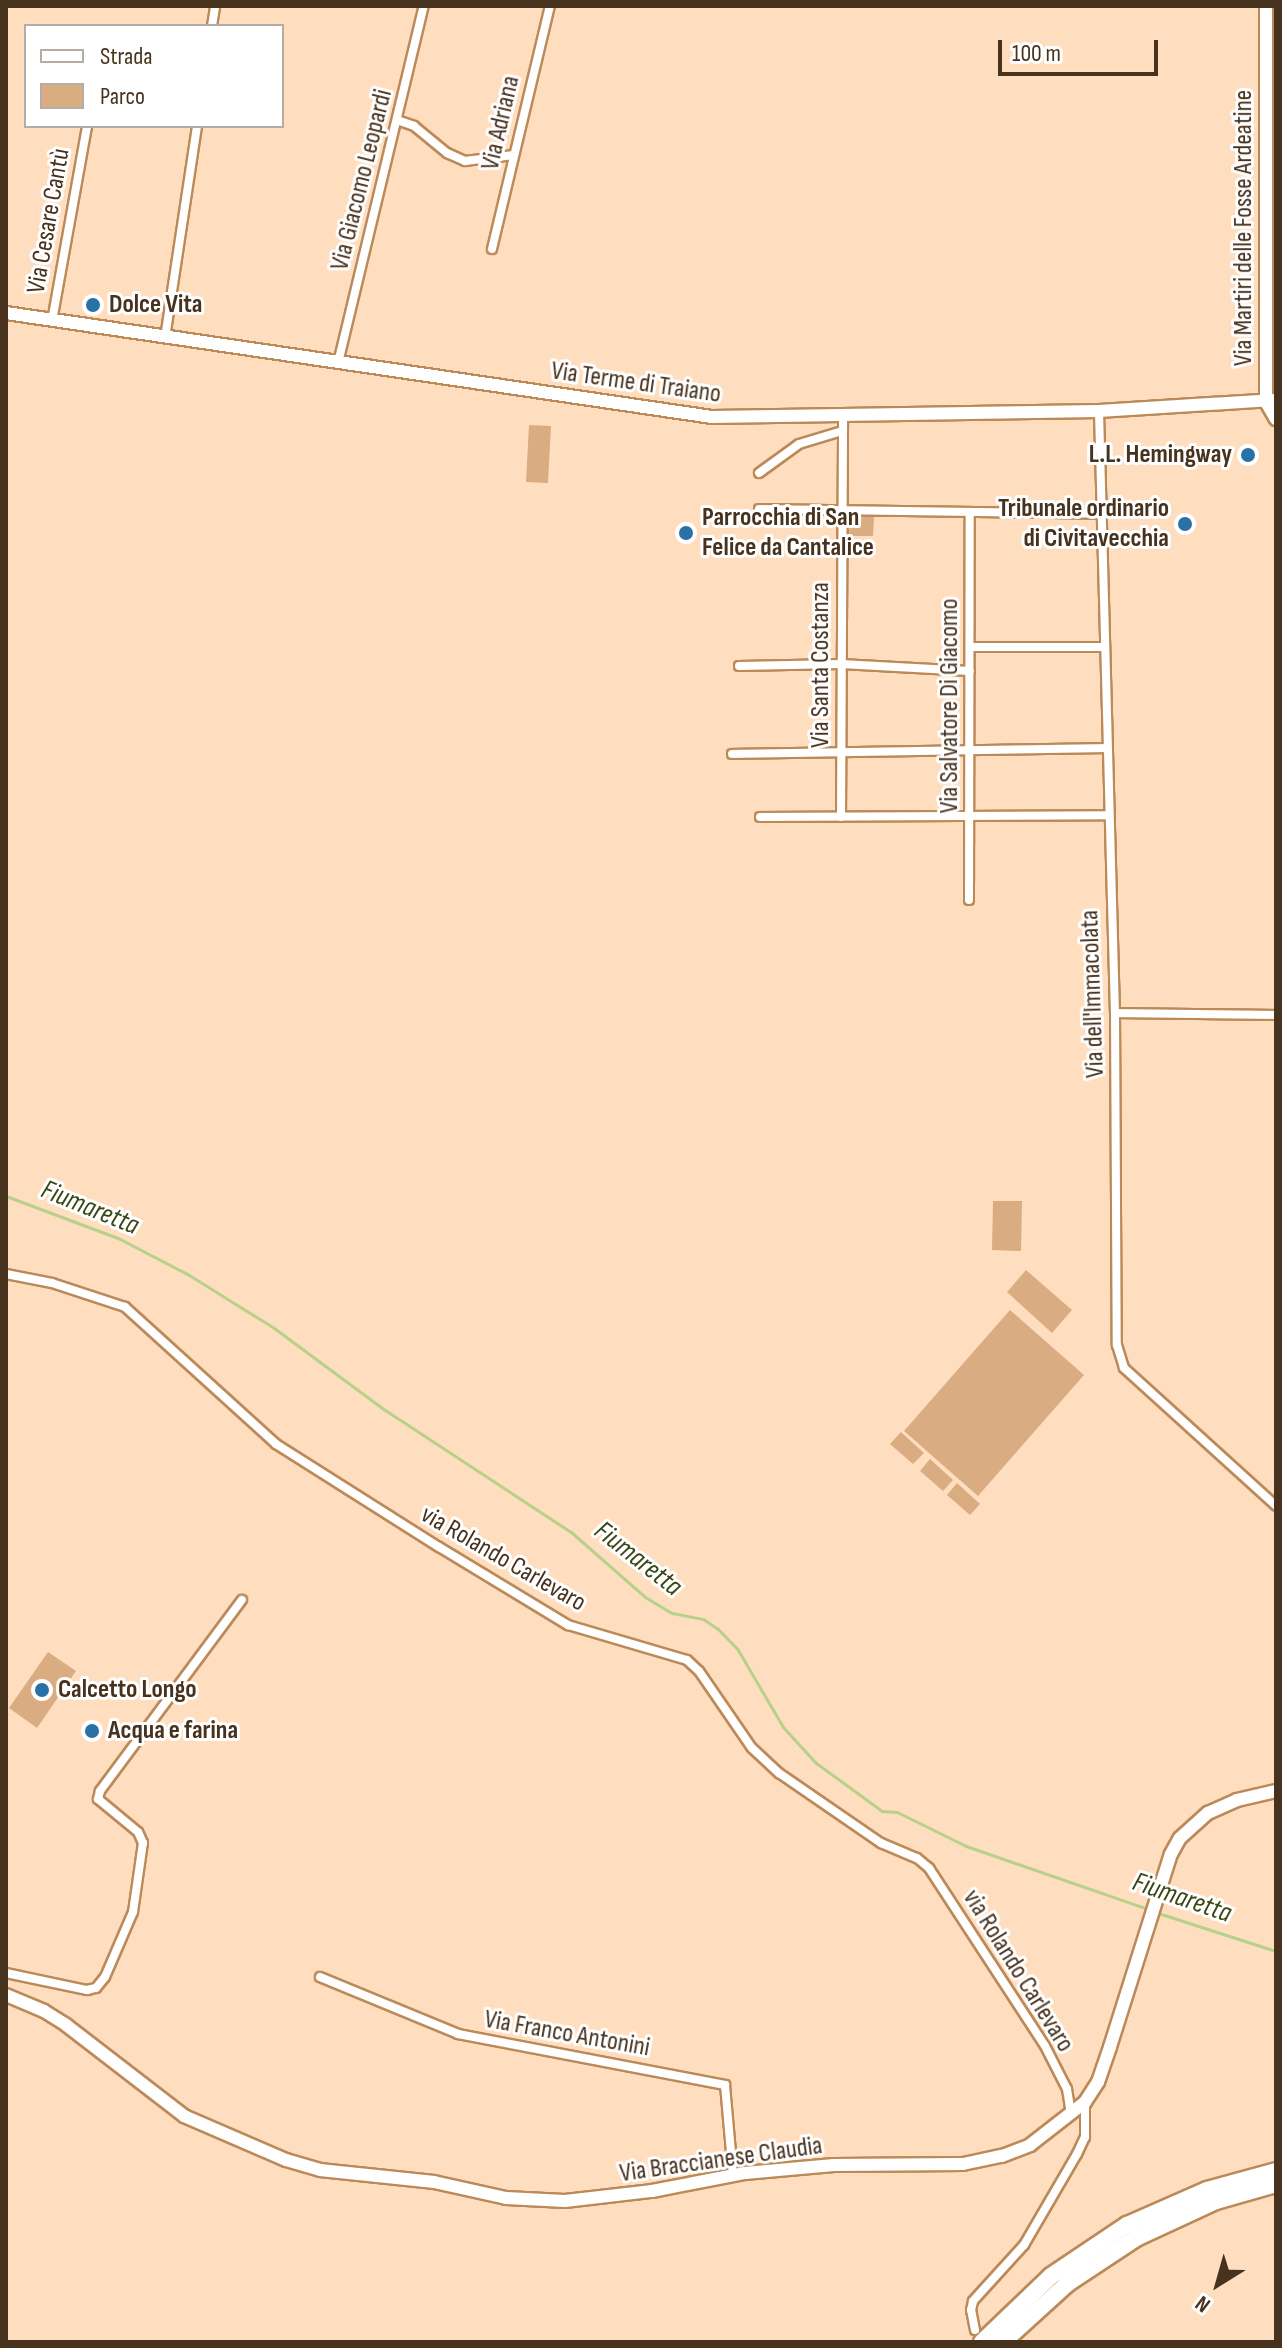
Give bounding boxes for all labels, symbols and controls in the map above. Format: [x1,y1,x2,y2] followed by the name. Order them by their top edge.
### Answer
[24,24,284,128] legend
[1002,24,1162,74] scale bar
[1012,39,1061,68] text: 100 m
[100,42,153,71] text: Strada
[475,73,527,173] street label: Via Adriana
[100,82,145,111] text: Parco
[324,86,400,274] street label: Via Giacomo Leopardi
[1228,90,1260,366] street label: Via Martiri delle Fosse Ardeatine
[21,146,77,296] street label: Via Cesare Cantù
[109,289,202,321] place label: Dolce Vita
[84,296,102,314] marker: Dolce Vita
[549,356,723,410] street label: Via Terme di Traiano
[1089,439,1232,471] place label: L.L. Hemingway
[1239,446,1257,464] marker: L.L. Hemingway
[998,493,1169,554] place label: Tribunale ordinario di Civitavecchia
[702,502,874,564] place label: Parrocchia di San Felice da Cantalice
[1176,515,1194,533] marker: Tribunale ordinario di Civitavecchia
[677,524,695,542] marker: Parrocchia di San Felice da Cantalice
[805,582,837,748] street label: Via Santa Costanza
[934,599,966,813] street label: Via Salvatore Di Giacomo
[1074,909,1112,1079] street label: Via dell'Immacolata
[36,1173,144,1243] water label: Fiumaretta
[415,1499,591,1619] street label: via Rolando Carlevaro
[587,1514,689,1604] water label: Fiumaretta
[58,1674,197,1706] place label: Calcetto Longo
[33,1681,51,1699] marker: Calcetto Longo
[108,1715,238,1747] place label: Acqua e farina
[83,1722,101,1740] marker: Acqua e farina
[1128,1865,1236,1931] water label: Fiumaretta
[956,1884,1080,2058] street label: via Rolando Carlevaro
[482,2004,652,2064] street label: Via Franco Antonini
[618,2130,824,2190] street label: Via Braccianese Claudia
[1178,2244,1258,2324] north arrow
[1190,2289,1216,2318] text: N

